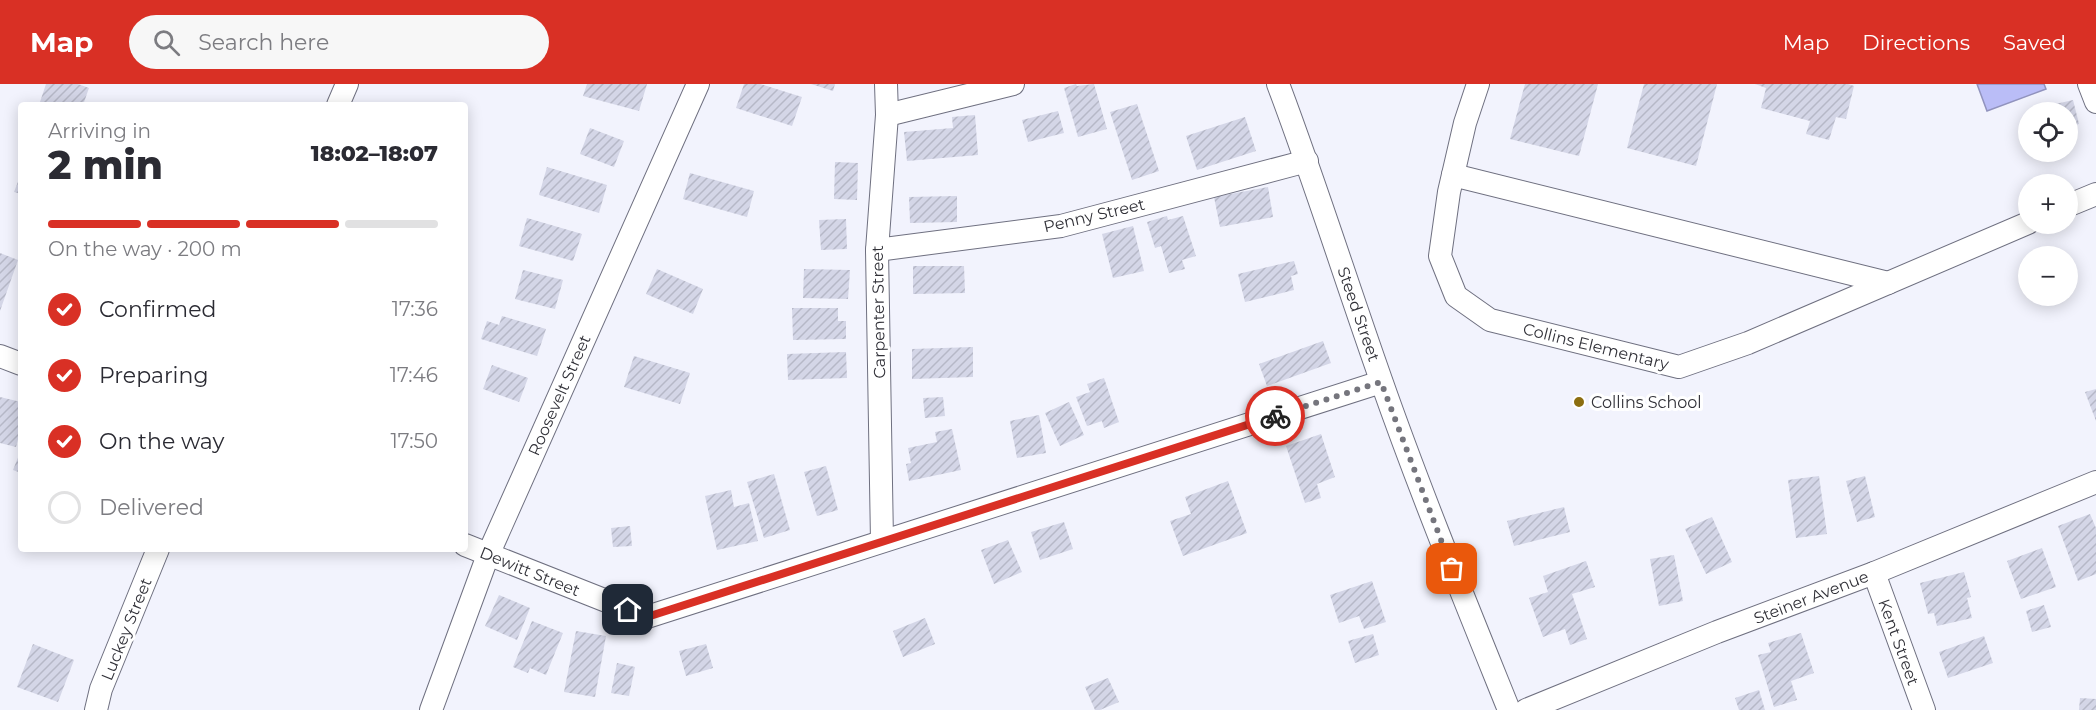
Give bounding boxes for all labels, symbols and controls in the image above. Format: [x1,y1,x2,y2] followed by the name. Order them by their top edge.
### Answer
[129,15,549,69] search box
[30,25,93,59] text: Map
[150,26,183,59] icon: search
[198,29,329,56] text: Search here
[1783,30,1829,55] text: Map
[1862,30,1970,55] text: Directions
[2003,30,2066,55] text: Saved
[2018,102,2078,306] map controls
[2018,102,2078,162] button: locate
[48,119,151,143] text: Arriving in
[311,140,438,167] text: 18:02–18:07
[48,141,163,189] text: 2 min
[2018,174,2078,234] button: +
[1042,194,1147,236] street label: Penny Street
[48,237,242,261] text: On the way · 200 m
[868,245,889,379] street label: Carpenter Street
[2018,246,2078,306] button: −
[1333,264,1384,364] street label: Steed Street
[48,293,81,326] icon: check
[99,296,216,323] text: Confirmed
[392,297,438,321] text: 17:36
[1521,319,1671,374] street label: Collins Elementary
[524,331,595,459] street label: Roosevelt Street
[48,359,81,392] icon: check
[99,362,208,389] text: Preparing
[390,363,438,387] text: 17:46
[1245,386,1305,446] courier
[1591,393,1702,412] place label: Collins School
[1572,395,1586,409] marker: Collins School
[1259,400,1292,433] icon: bike
[48,425,81,458] icon: check
[99,428,224,455] text: On the way
[391,429,438,453] text: 17:50
[99,494,204,521] text: Delivered
[477,543,583,600] street label: Dewitt Street
[1426,543,1477,594] pin
[1435,552,1468,585] icon: bag
[1751,567,1871,628] street label: Steiner Avenue
[97,575,156,683] street label: Luckey Street
[602,584,653,635] pin
[611,593,644,626] icon: home
[1874,596,1923,688] street label: Kent Street

